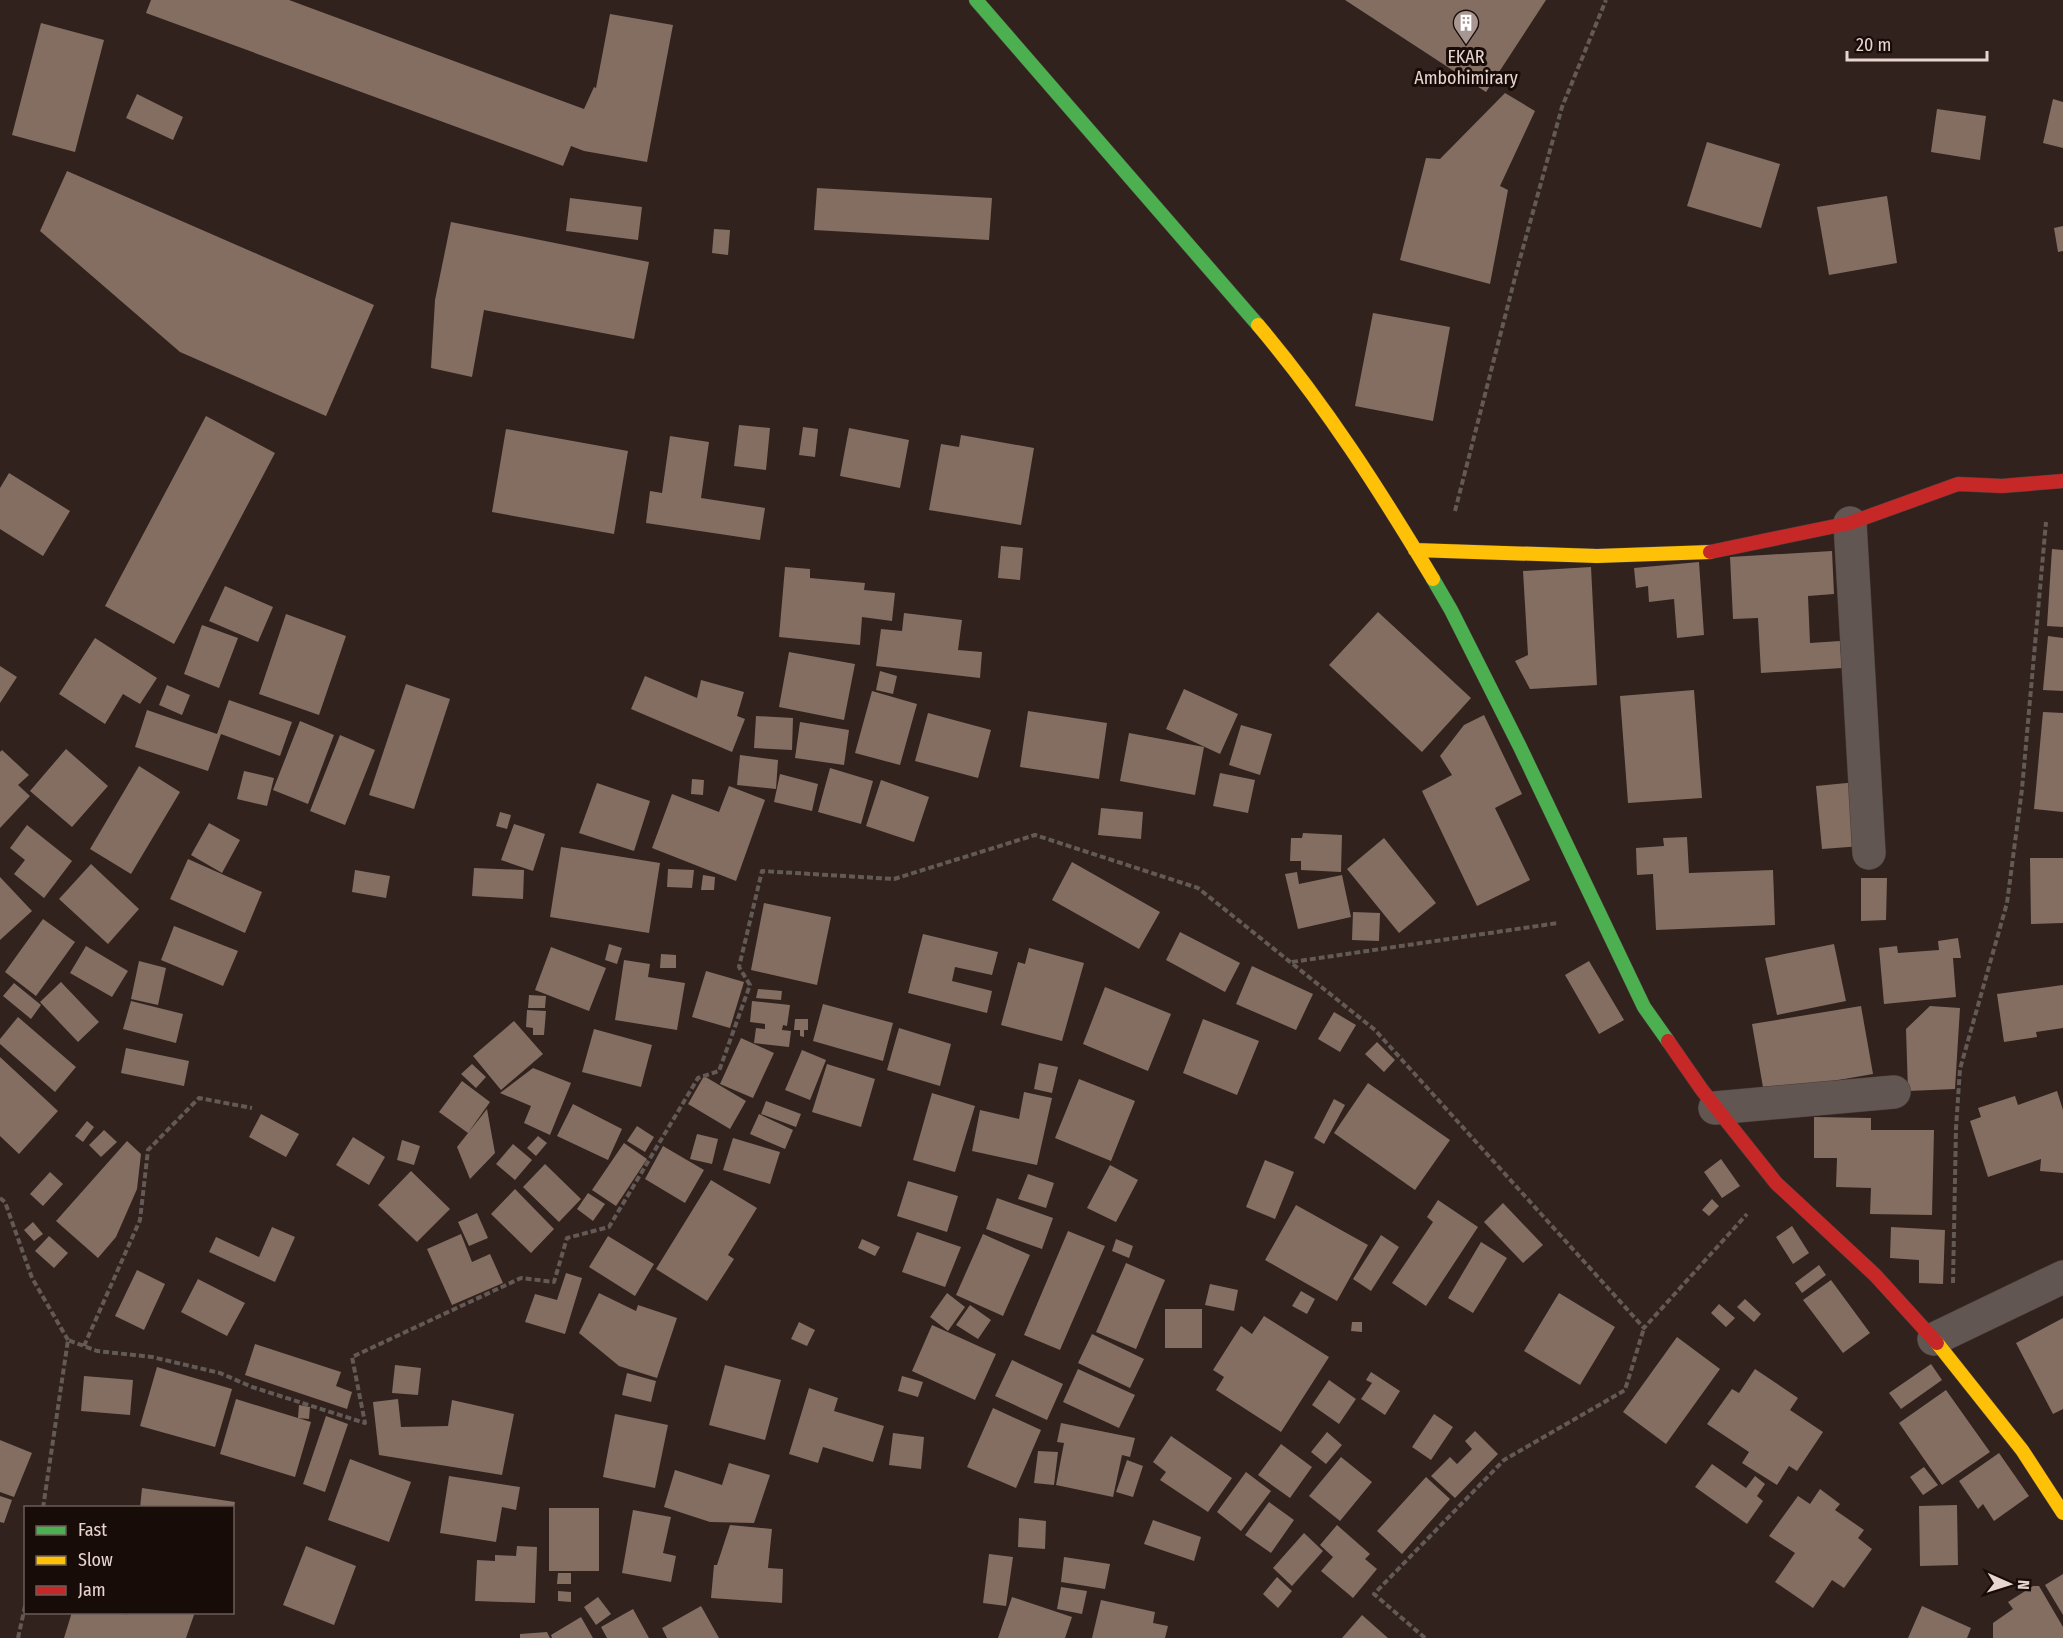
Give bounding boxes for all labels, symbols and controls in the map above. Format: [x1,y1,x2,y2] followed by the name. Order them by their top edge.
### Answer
[1451,8,1481,46] building icon: EKAR Ambohimirary
[1847,24,1986,62] scale bar
[1856,34,1891,56] text: 20 m
[1414,46,1518,89] place label: EKAR Ambohimirary
[24,1506,234,1614] legend
[78,1519,107,1541] text: Fast
[78,1549,113,1571] text: Slow
[1979,1554,2039,1614] north arrow
[78,1579,106,1601] text: Jam
[2014,1579,2033,1590] text: N

